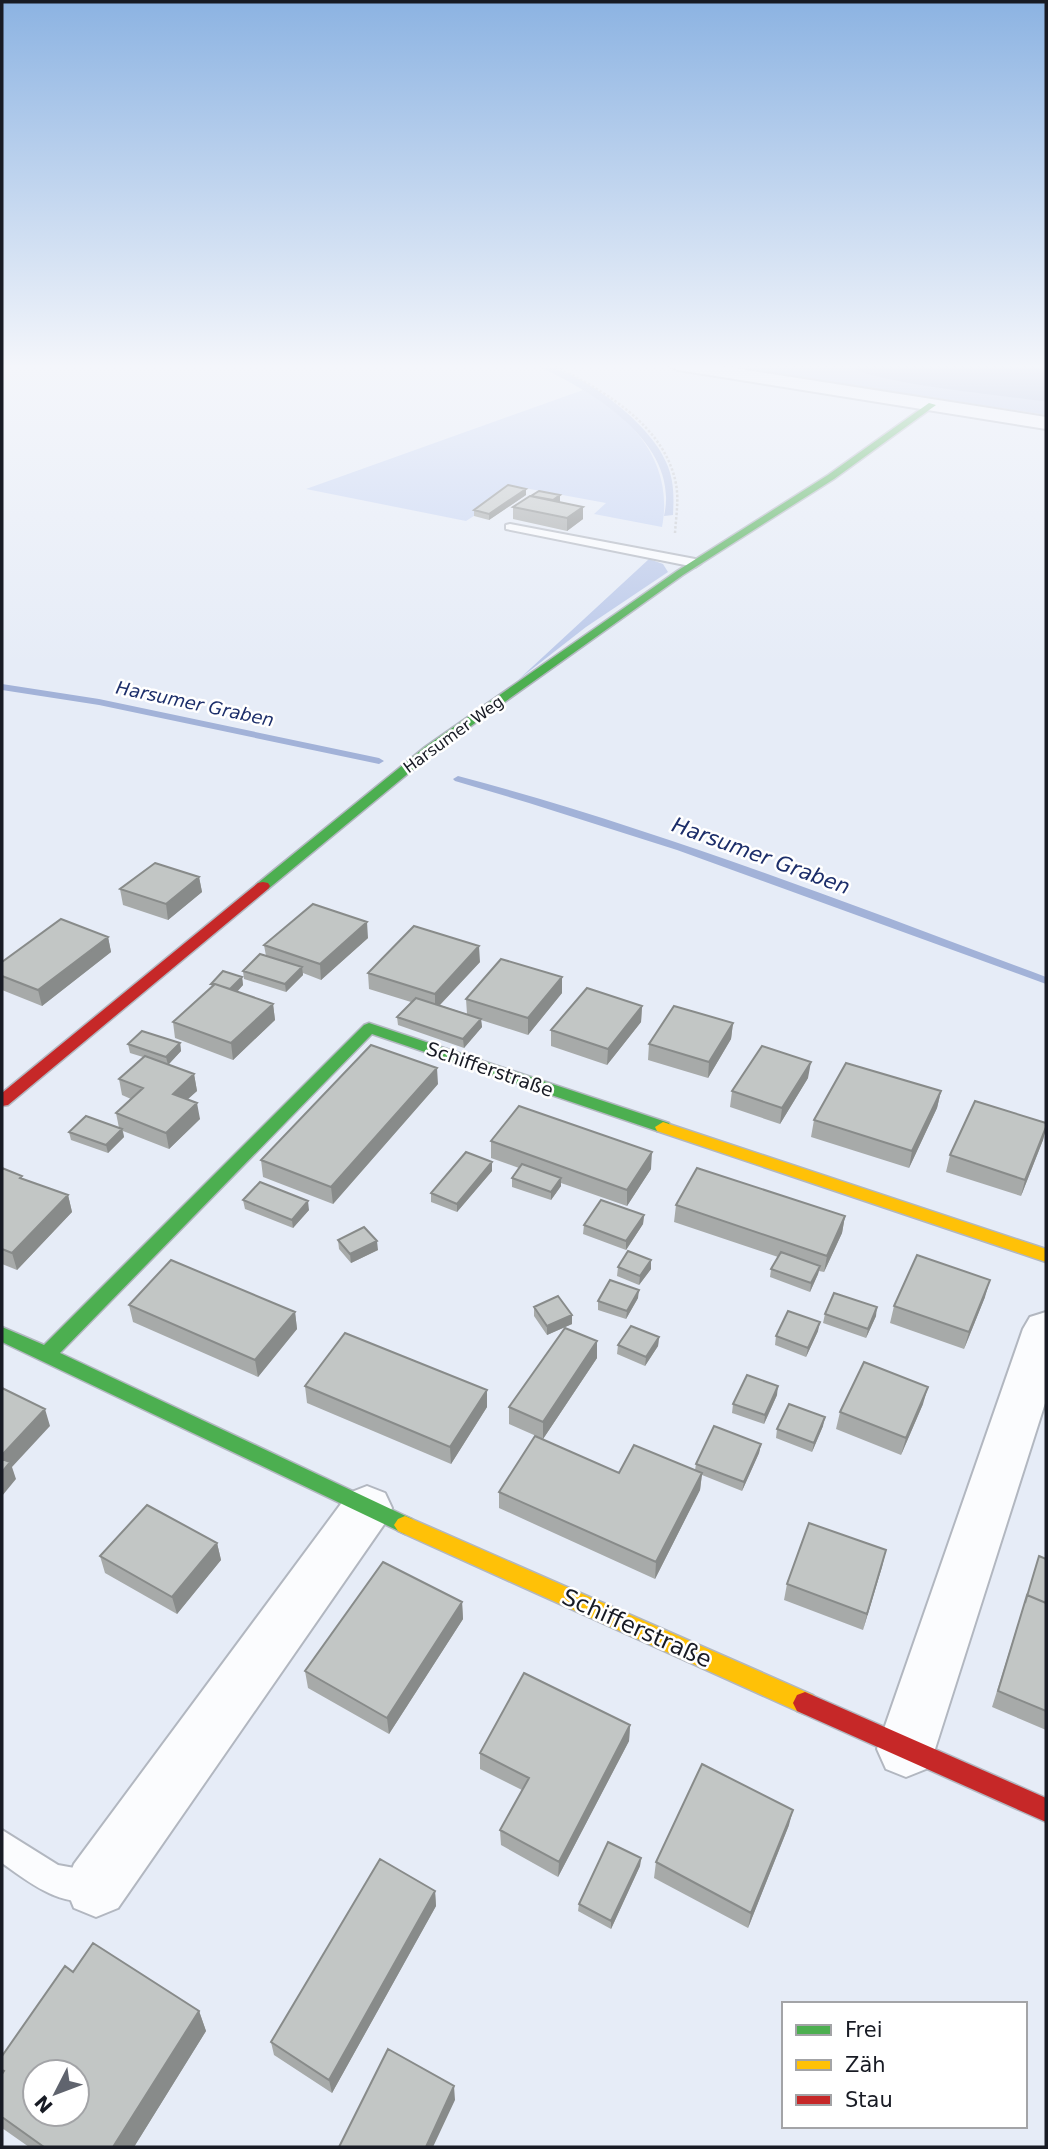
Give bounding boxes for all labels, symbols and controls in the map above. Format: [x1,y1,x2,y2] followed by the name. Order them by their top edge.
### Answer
[114,677,276,730] water label: Harsumer Graben
[400,692,507,777] street label: Harsumer Weg
[669,813,853,899] water label: Harsumer Graben
[424,1037,556,1101] street label: Schifferstraße
[558,1583,716,1673] street label: Schifferstraße
[782,2002,1027,2128] legend
[845,2018,882,2042] text: Frei
[845,2053,886,2077] text: Zäh
[21,2058,91,2128] north arrow
[845,2088,893,2112] text: Stau
[30,2091,57,2118] text: N

